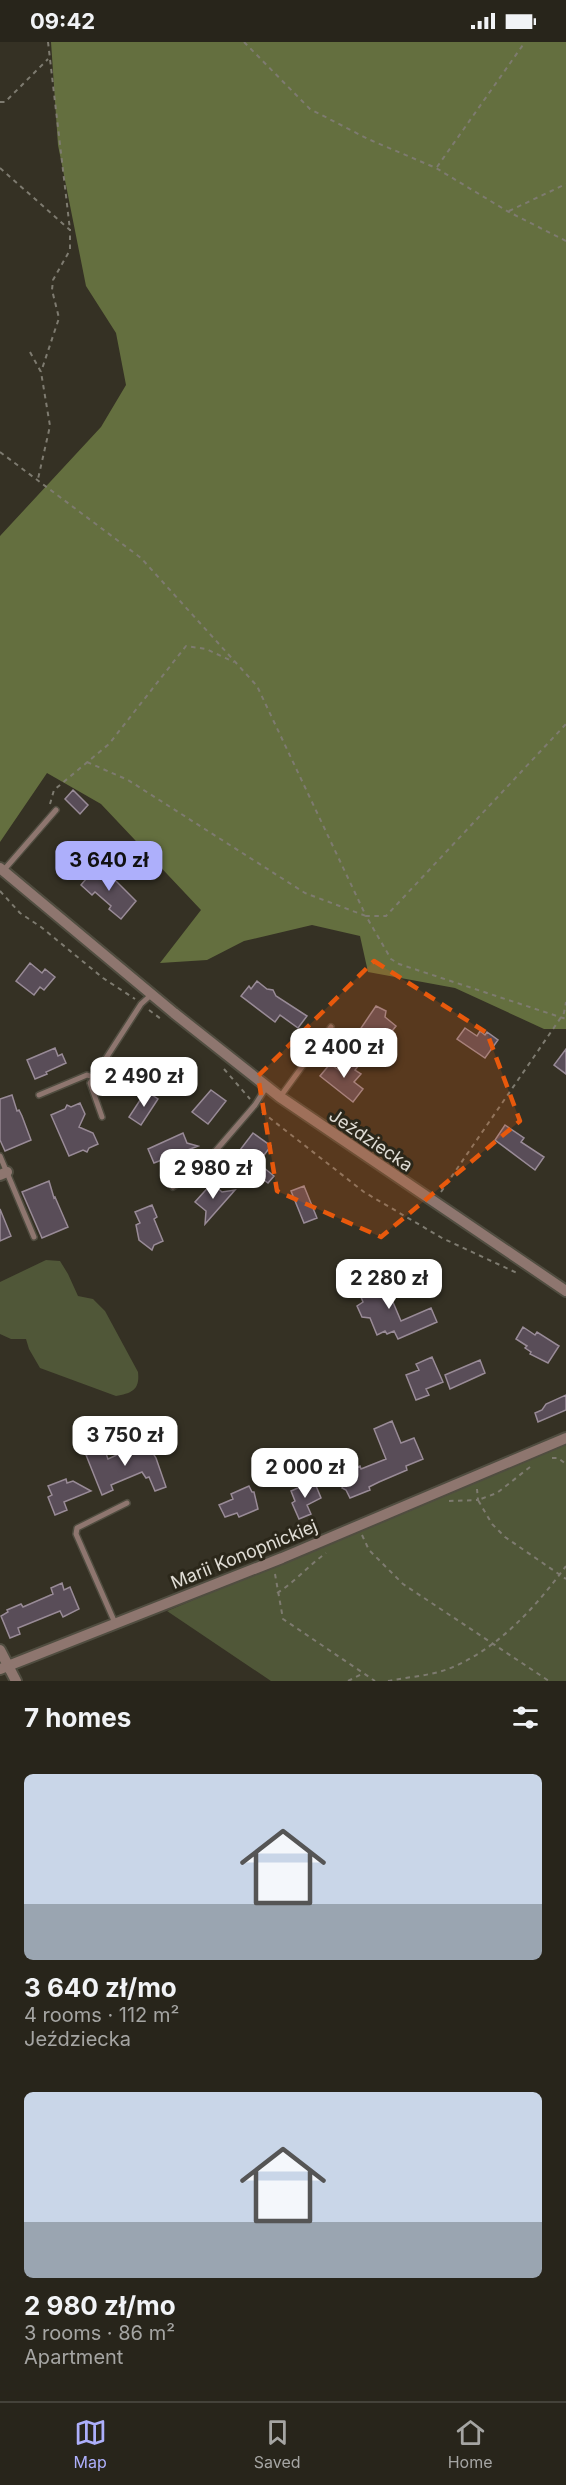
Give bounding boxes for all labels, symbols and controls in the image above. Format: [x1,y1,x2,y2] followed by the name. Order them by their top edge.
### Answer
[30,8,95,34] text: 09:42
[47,841,171,892] pin: 3 640 zł
[69,848,149,872] text: 3 640 zł
[282,1028,406,1079] pin: 2 400 zł
[304,1035,384,1059] text: 2 400 zł
[82,1057,206,1108] pin: 2 490 zł
[105,1064,183,1088] text: 2 490 zł
[325,1104,417,1176] street label: Jeździecka
[151,1149,275,1200] pin: 2 980 zł
[174,1156,252,1180] text: 2 980 zł
[327,1259,451,1310] pin: 2 280 zł
[350,1266,428,1290] text: 2 280 zł
[63,1416,187,1467] pin: 3 750 zł
[87,1423,163,1447] text: 3 750 zł
[243,1448,367,1499] pin: 2 000 zł
[265,1455,345,1479] text: 2 000 zł
[168,1515,320,1593] street label: Marii Konopnickiej
[509,1701,542,1734] icon: filters
[24,1702,131,1733] text: 7 homes
[229,1813,337,1921] icon: home
[24,1972,177,2003] text: 3 640 zł/mo
[24,2003,179,2027] text: 4 rooms · 112 m²
[24,2027,131,2051] text: Jeździecka
[229,2131,337,2239] icon: home
[24,2290,176,2321] text: 2 980 zł/mo
[24,2321,175,2345] text: 3 rooms · 86 m²
[24,2345,123,2369] text: Apartment
[74,2416,107,2472] tab: Map
[254,2416,301,2472] tab: Saved
[448,2416,492,2472] tab: Home

